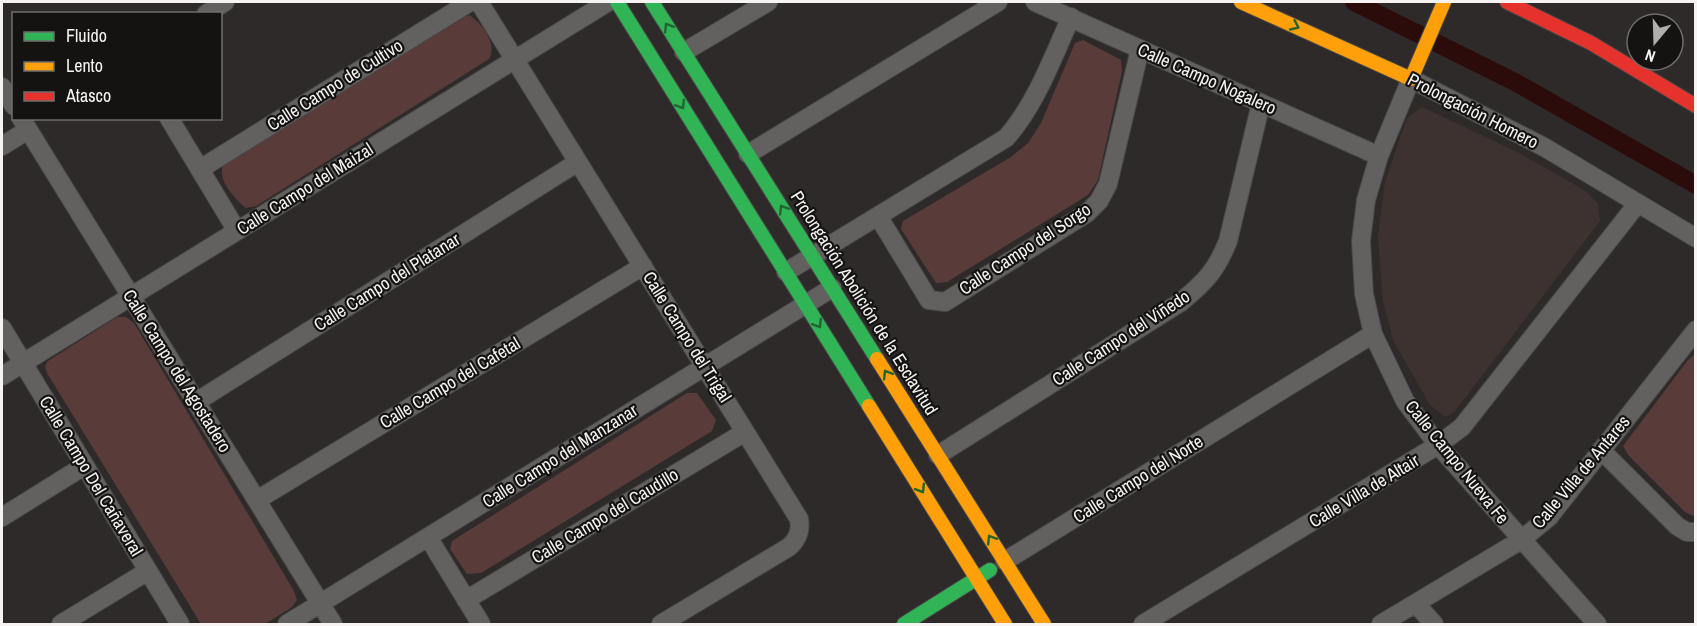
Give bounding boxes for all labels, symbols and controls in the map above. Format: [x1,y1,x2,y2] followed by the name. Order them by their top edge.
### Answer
[12,12,222,120] legend
[1625,12,1685,72] north arrow
[1288,19,1299,31] one-way arrow
[664,22,675,33] one-way arrow
[66,23,107,48] text: Fluido
[262,33,407,136] street label: Calle Campo de Cultivo
[1134,37,1280,120] street label: Calle Campo Nogalero
[1642,44,1658,68] text: N
[66,53,103,78] text: Lento
[1404,67,1543,154] street label: Prolongación Homero
[65,83,111,108] text: Atasco
[674,99,686,109] one-way arrow
[232,136,378,241] street label: Calle Campo del Maizal
[785,186,944,420] street label: Prolongación Abolición de la Esclavitud
[954,197,1096,301] street label: Calle Campo del Sorgo
[779,205,791,215] one-way arrow
[309,226,465,337] street label: Calle Campo del Platanar
[637,266,738,407] street label: Calle Campo del Trigal
[117,284,238,457] street label: Calle Campo del Agostadero
[1047,284,1195,392] street label: Calle Campo del Viñedo
[810,318,822,328] one-way arrow
[375,331,525,434] street label: Calle Campo del Cafetal
[883,370,894,381] one-way arrow
[34,391,149,561] street label: Calle Campo Del Cañaveral
[1400,394,1515,529] street label: Calle Campo Nueva Fe
[477,398,642,514] street label: Calle Campo del Manzanar
[1526,410,1635,534] street label: Calle Villa de Antares
[1068,428,1208,529] street label: Calle Campo del Norte
[1304,448,1424,533] street label: Calle Villa de Altair
[527,462,683,569] street label: Calle Campo del Caudillo
[913,483,925,493] one-way arrow
[987,535,998,546] one-way arrow

